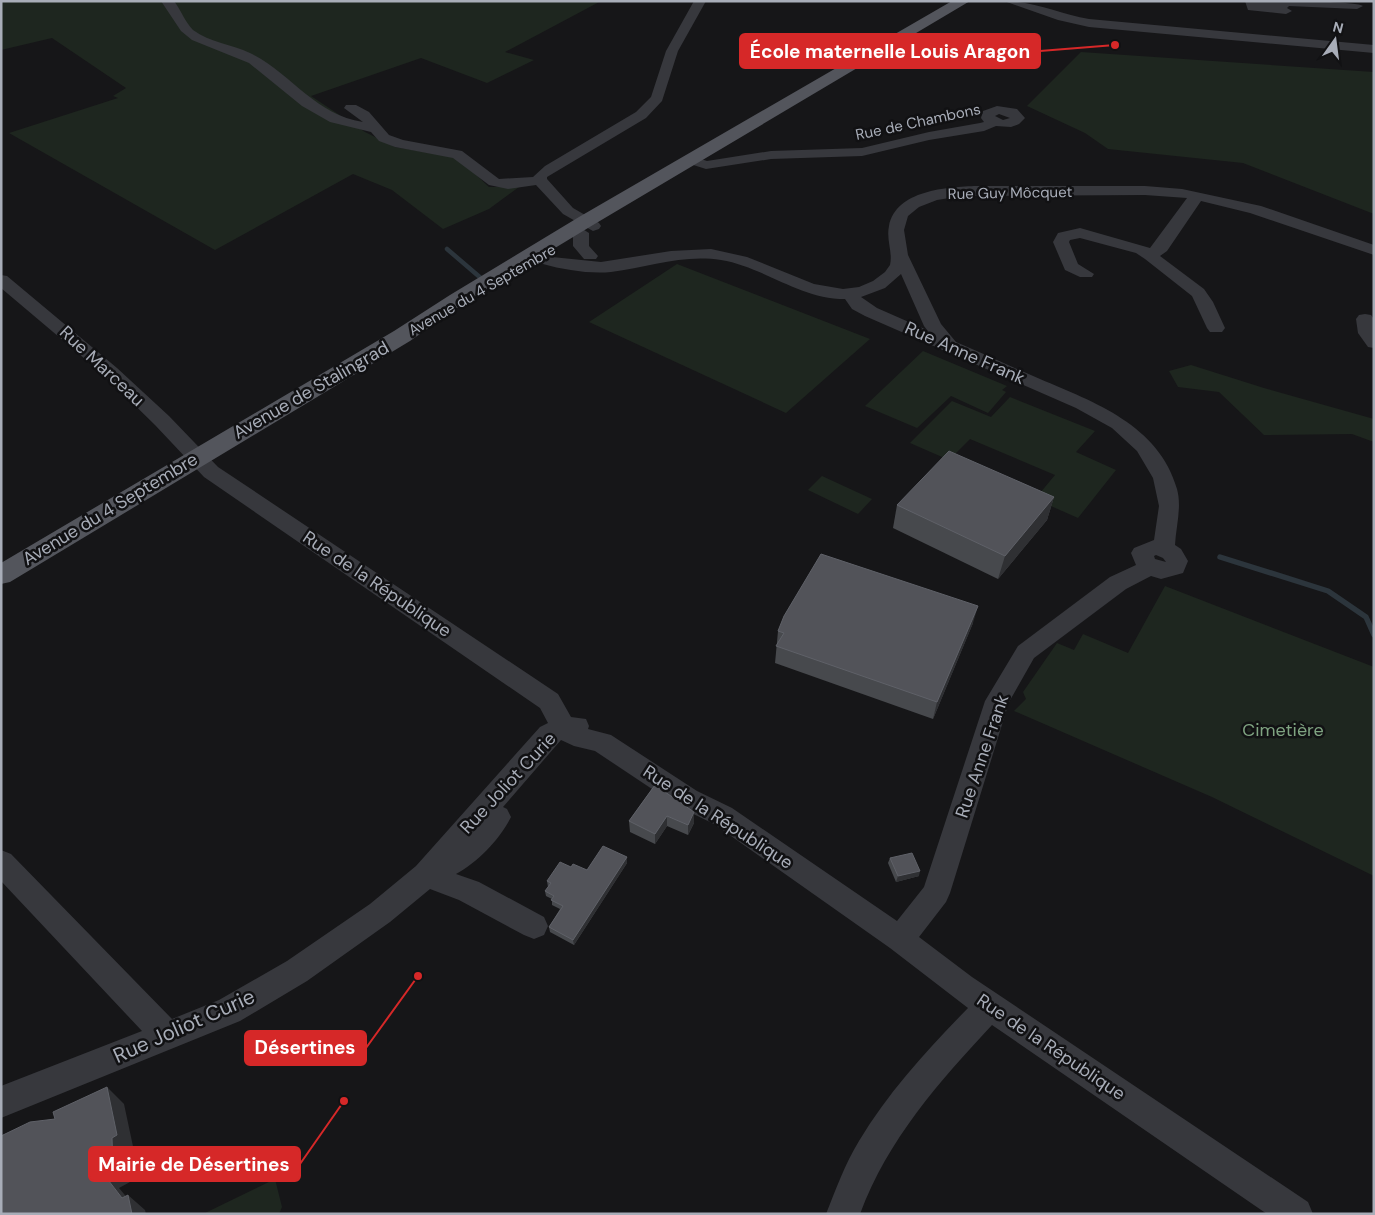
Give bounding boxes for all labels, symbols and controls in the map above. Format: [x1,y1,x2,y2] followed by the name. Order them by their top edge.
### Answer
[1310,15,1360,65] north arrow
[1331,17,1345,37] text: N
[740,34,1040,68] callout: École maternelle Louis Aragon
[750,39,1030,64] text: École maternelle Louis Aragon
[854,99,982,145] street label: Rue de Chambons
[948,182,1073,204] street label: Rue Guy Môcquet
[405,240,559,340] street label: Avenue du 4 Septembre
[901,316,1029,390] street label: Rue Anne Frank
[54,320,150,412] street label: Rue Marceau
[229,336,393,444] street label: Avenue de Stalingrad
[18,447,202,571] street label: Avenue du 4 Septembre
[298,525,456,643] street label: Rue de la République
[950,691,1014,821] street label: Rue Anne Frank
[1242,718,1324,742] park label: Cimetière
[455,727,561,839] street label: Rue Joliot Curie
[638,759,798,875] street label: Rue de la République
[109,982,259,1070] street label: Rue Joliot Curie
[972,988,1130,1106] street label: Rue de la République
[245,1031,366,1065] callout: Désertines
[255,1035,355,1060] text: Désertines
[89,1147,300,1181] callout: Mairie de Désertines
[98,1152,290,1177] text: Mairie de Désertines

